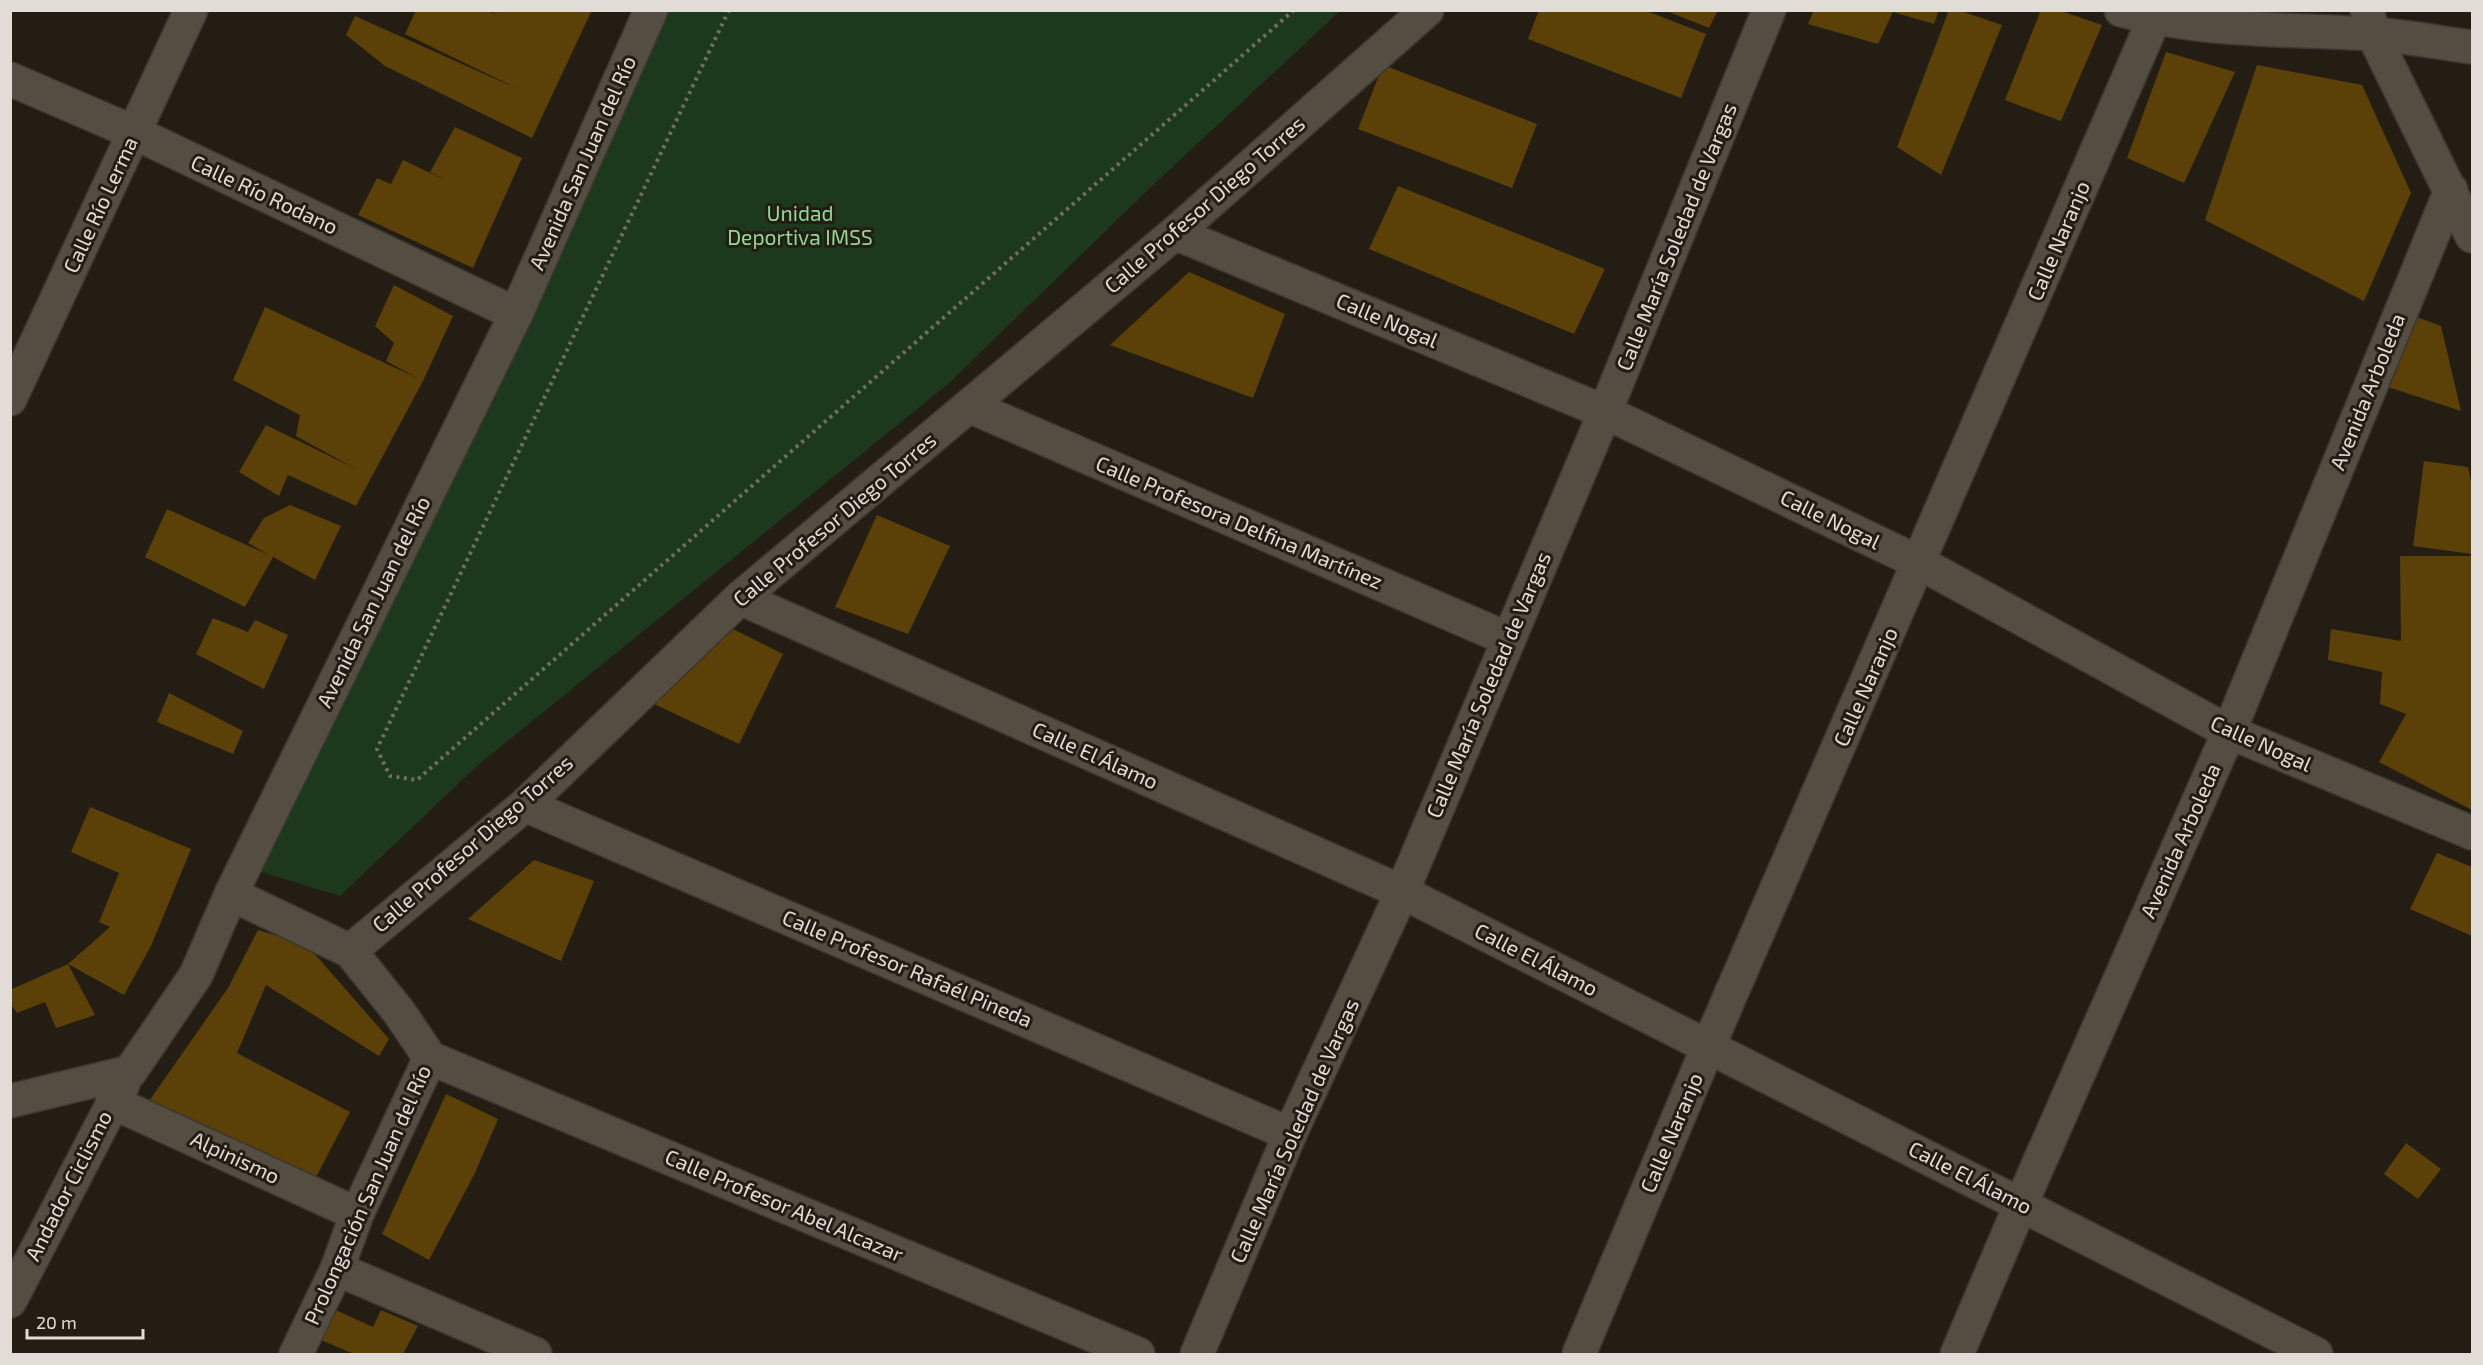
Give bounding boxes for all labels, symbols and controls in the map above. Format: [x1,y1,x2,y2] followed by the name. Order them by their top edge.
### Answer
[523,51,640,273] street label: Avenida San Juan del Río
[1610,99,1741,374] street label: Calle María Soledad de Vargas
[1099,110,1309,298] street label: Calle Profesor Diego Torres
[57,132,142,276] street label: Calle Río Lerma
[187,149,342,239] street label: Calle Río Rodano
[2021,177,2095,304] street label: Calle Naranjo
[727,200,873,249] park label: Unidad Deportiva IMSS
[1333,287,1443,353] street label: Calle Nogal
[2324,310,2409,473] street label: Avenida Arboleda
[727,427,941,611] street label: Calle Profesor Diego Torres
[1092,450,1387,593] street label: Calle Profesora Delfina Martínez
[1777,484,1885,554] street label: Calle Nogal
[311,492,435,711] street label: Avenida San Juan del Río
[1420,548,1555,821] street label: Calle María Soledad de Vargas
[1827,623,1903,750] street label: Calle Naranjo
[2207,709,2317,776] street label: Calle Nogal
[1029,716,1162,793] street label: Calle El Álamo
[367,749,577,937] street label: Calle Profesor Diego Torres
[2134,759,2225,922] street label: Avenida Arboleda
[779,904,1036,1032] street label: Calle Profesor Rafaél Pineda
[1471,917,1602,1000] street label: Calle El Álamo
[1224,994,1363,1266] street label: Calle María Soledad de Vargas
[298,1061,435,1328] street label: Prolongación San Juan del Río
[1634,1069,1708,1196] street label: Calle Naranjo
[19,1106,116,1265] street label: Andador Ciclismo
[187,1125,284,1188] street label: Alpinismo
[1905,1135,2036,1218] street label: Calle El Álamo
[662,1143,908,1266] street label: Calle Profesor Abel Alcazar
[27,1302,142,1340] scale bar
[36,1311,77,1333] text: 20 m

